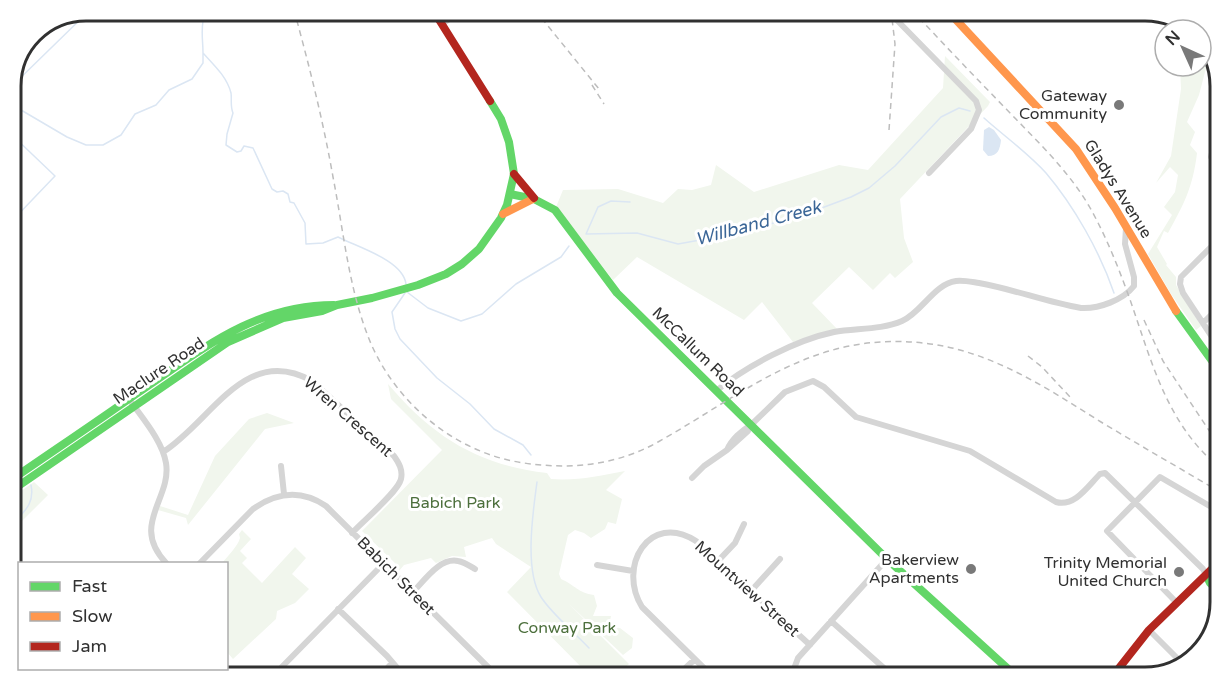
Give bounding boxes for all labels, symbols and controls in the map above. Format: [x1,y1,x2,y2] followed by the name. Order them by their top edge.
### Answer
[1153,18,1213,78] north arrow
[1161,26,1185,50] text: N
[1019,86,1107,124] place label: Gateway Community
[1112,98,1126,112] marker: Gateway Community
[1080,136,1156,242] street label: Gladys Avenue
[693,195,824,250] water label: Willband Creek
[648,303,748,401] street label: McCallum Road
[109,333,209,409] street label: Maclure Road
[299,373,397,461] street label: Wren Crescent
[410,493,501,513] park label: Babich Park
[353,533,439,619] street label: Babich Street
[690,537,804,641] street label: Mountview Street
[869,550,959,588] place label: Bakerview Apartments
[1044,553,1167,591] place label: Trinity Memorial United Church
[18,562,228,670] legend
[964,562,978,576] marker: Bakerview Apartments
[1172,565,1186,579] marker: Trinity Memorial United Church
[72,575,107,597] text: Fast
[72,605,113,627] text: Slow
[518,618,617,638] park label: Conway Park
[72,635,107,657] text: Jam

